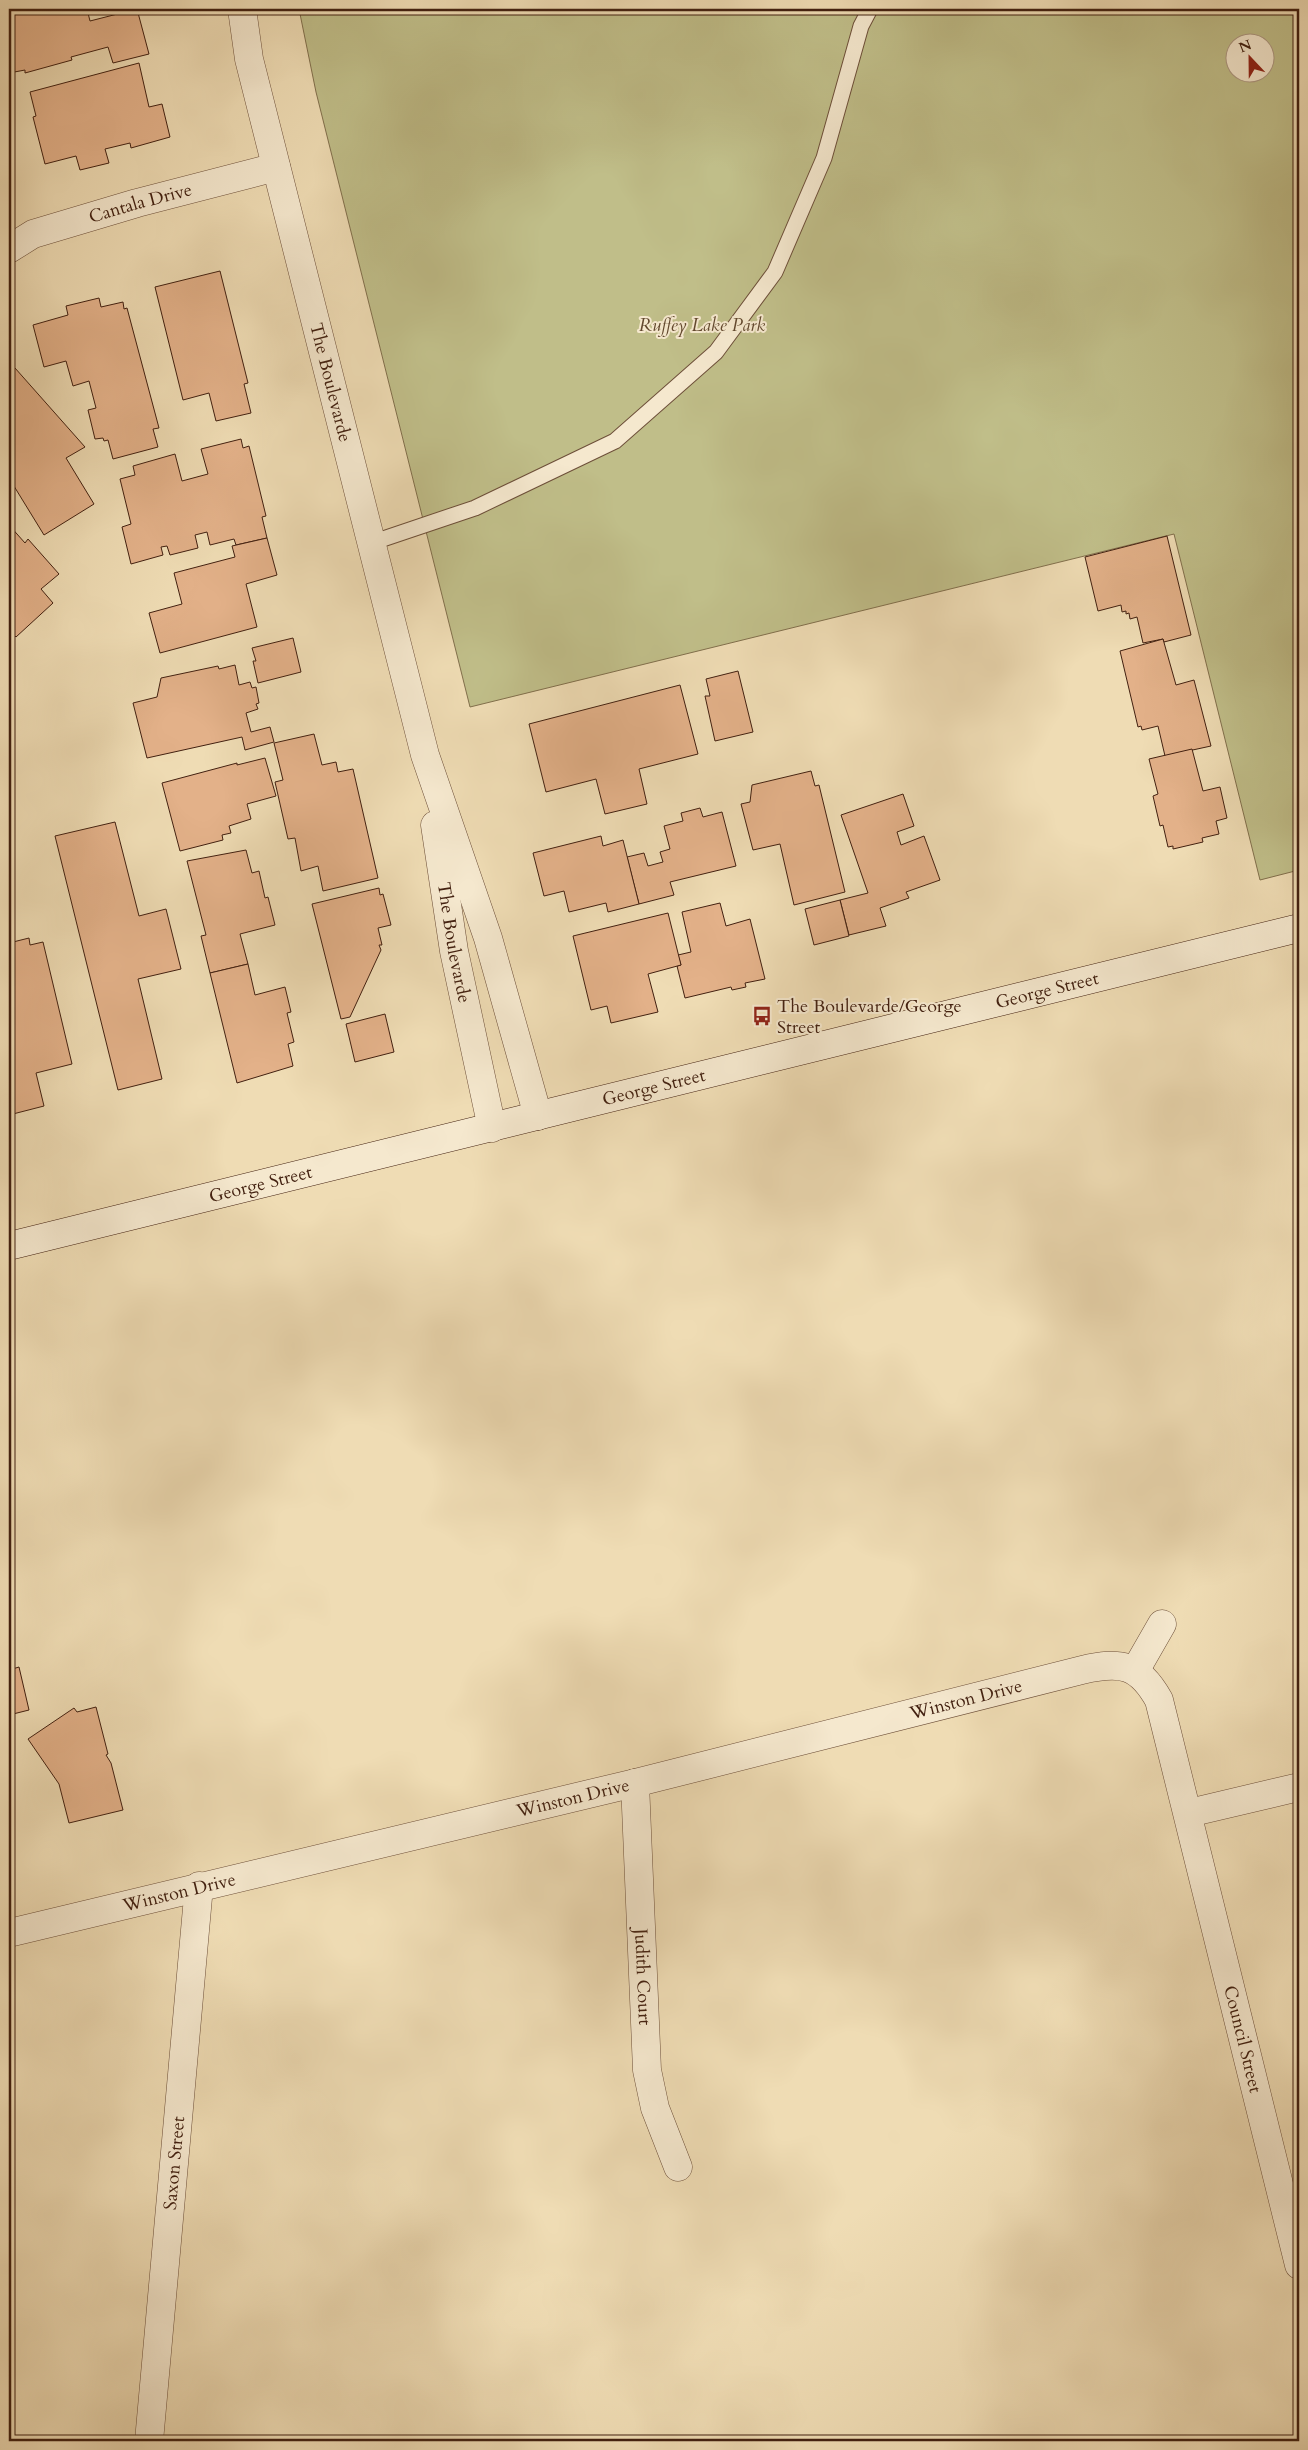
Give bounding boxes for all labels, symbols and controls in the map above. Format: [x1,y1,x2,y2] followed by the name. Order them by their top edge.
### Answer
[1226,32,1276,82] north arrow
[1236,35,1255,57] text: N
[86,177,195,230] street label: Cantala Drive
[639,313,765,338] park label: Ruffey Lake Park
[303,320,357,445] street label: The Boulevarde
[431,881,477,1005] street label: The Boulevarde
[993,966,1101,1015] street label: George Street
[777,994,962,1040] place label: The Boulevarde/George Street
[751,1005,773,1027] bus stop icon: The Boulevarde/George Street
[600,1063,708,1112] street label: George Street
[207,1160,315,1209] street label: George Street
[906,1674,1025,1726] street label: Winston Drive
[513,1773,632,1824] street label: Winston Drive
[119,1867,238,1919] street label: Winston Drive
[628,1925,657,2026] street label: Judith Court
[1217,1983,1268,2096] street label: Council Street
[158,2115,191,2211] street label: Saxon Street

